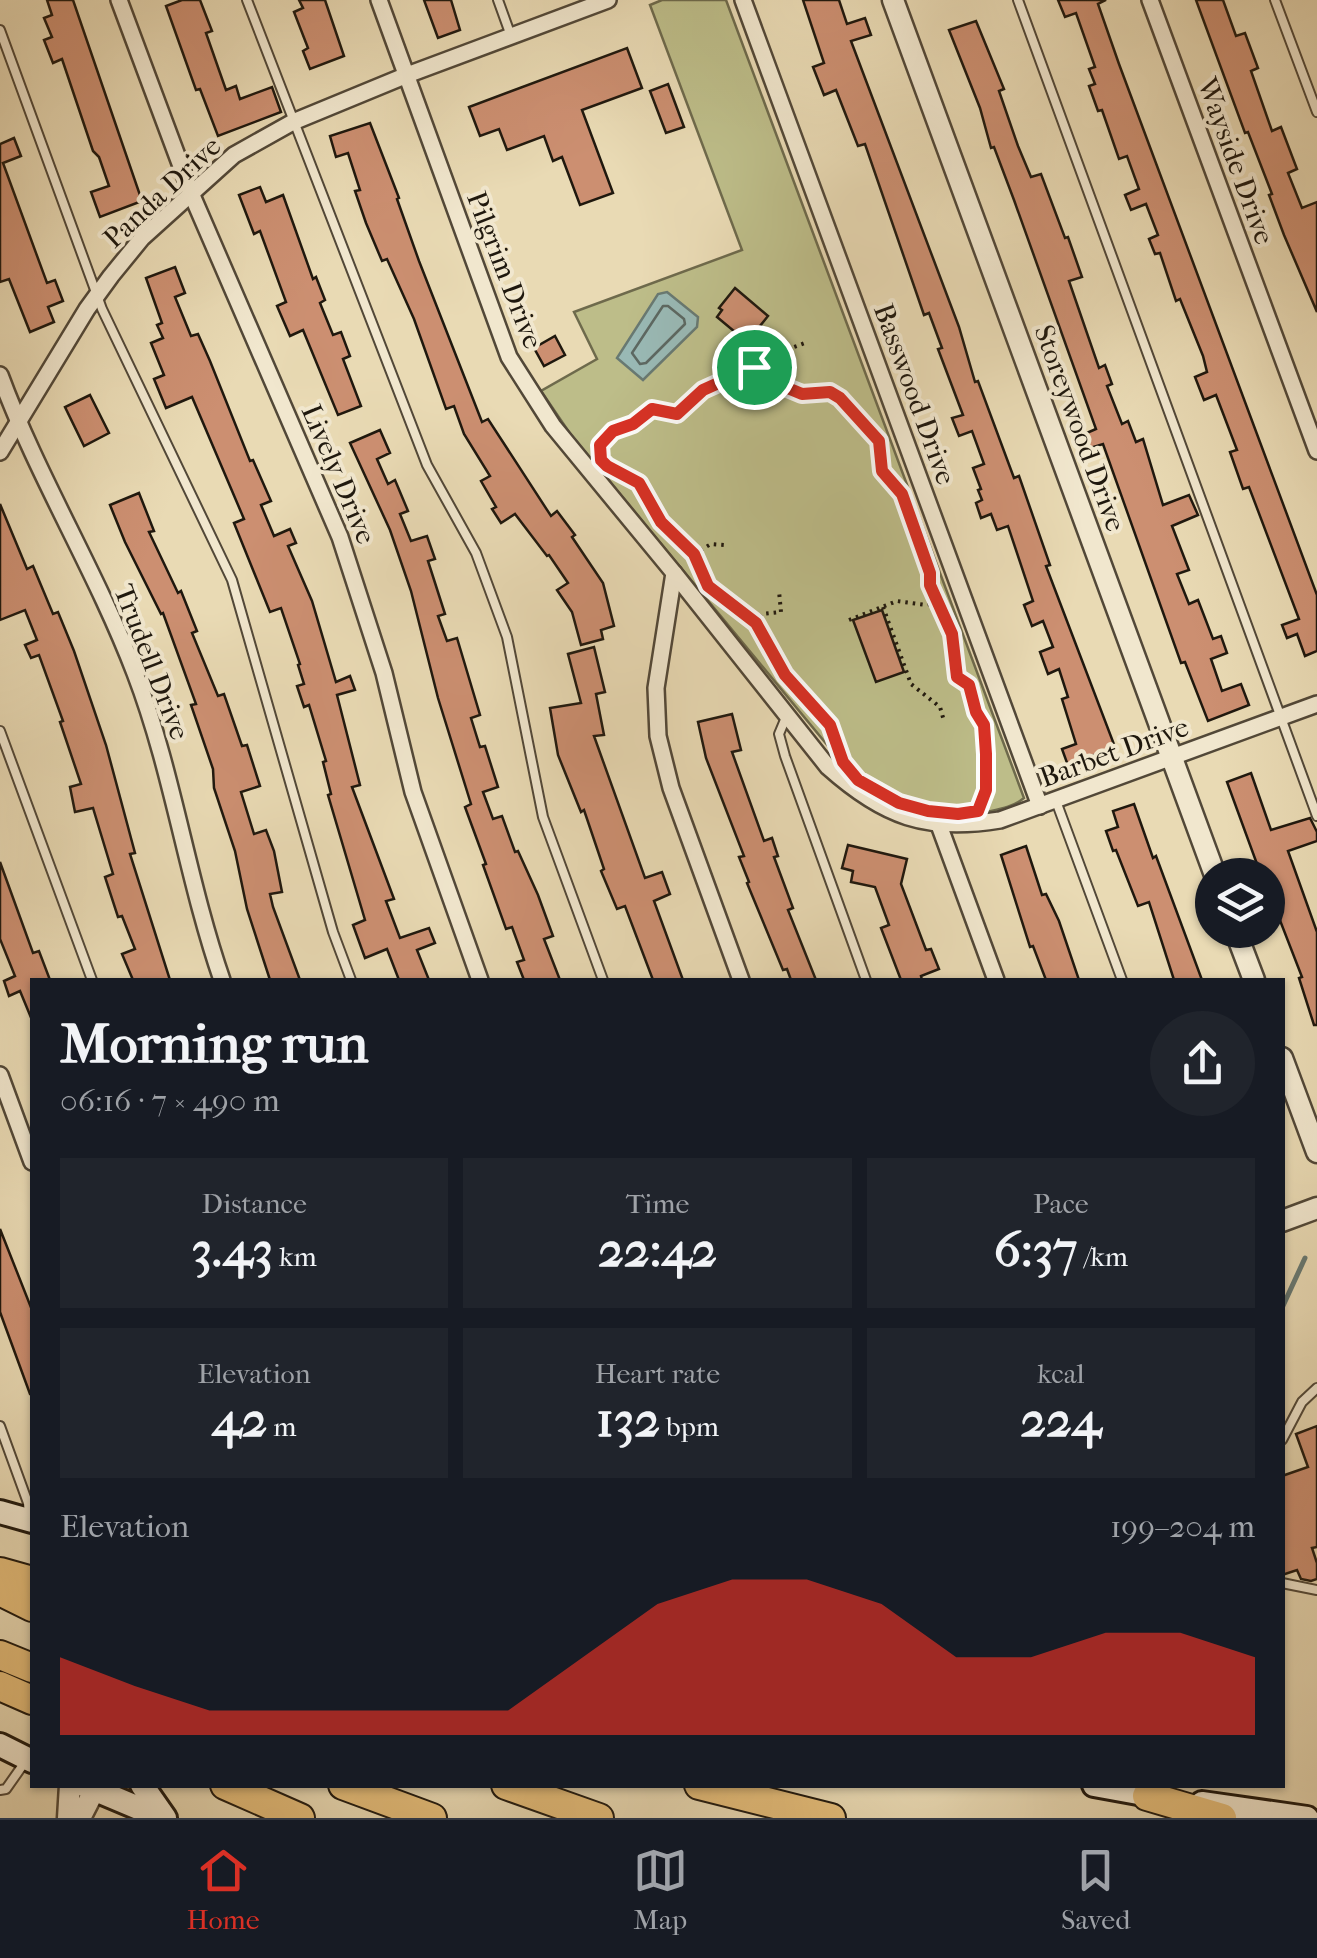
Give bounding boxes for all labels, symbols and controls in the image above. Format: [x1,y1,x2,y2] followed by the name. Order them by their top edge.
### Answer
[1190,72,1281,249] street label: Wayside Drive
[97,129,228,255] street label: Panda Drive
[460,187,550,353] street label: Pilgrim Drive
[867,299,963,489] street label: Basswood Drive
[1027,320,1133,536] street label: Storeywood Drive
[712,325,797,410] pin
[727,340,782,395] icon: arrive
[295,399,383,549] street label: Lively Drive
[107,580,197,744] street label: Trudell Drive
[1035,710,1193,794] street label: Barbet Drive
[1195,858,1285,948] map controls
[1195,858,1285,948] button: layers
[1150,1011,1255,1116] button: share
[60,1012,368,1076] text: Morning run
[60,1082,280,1119] text: 06:16 · 7 × 490 m
[202,1187,307,1220] text: Distance
[626,1187,689,1220] text: Time
[1033,1187,1089,1220] text: Pace
[192,1220,273,1279] text: 3.43
[598,1220,717,1279] text: 22:42
[994,1220,1077,1279] text: 6:37
[273,1240,317,1273] text: km
[1077,1240,1128,1273] text: /km
[198,1357,311,1390] text: Elevation
[595,1357,720,1390] text: Heart rate
[1037,1357,1084,1390] text: kcal
[212,1390,267,1449] text: 42
[596,1390,660,1449] text: 132
[1020,1390,1101,1449] text: 224
[267,1410,296,1443] text: m
[660,1410,719,1443] text: bpm
[60,1508,189,1545] text: Elevation
[1110,1508,1255,1545] text: 199–204 m
[187,1843,259,1936] tab: Home
[633,1843,688,1936] tab: Map
[1061,1843,1130,1936] tab: Saved

